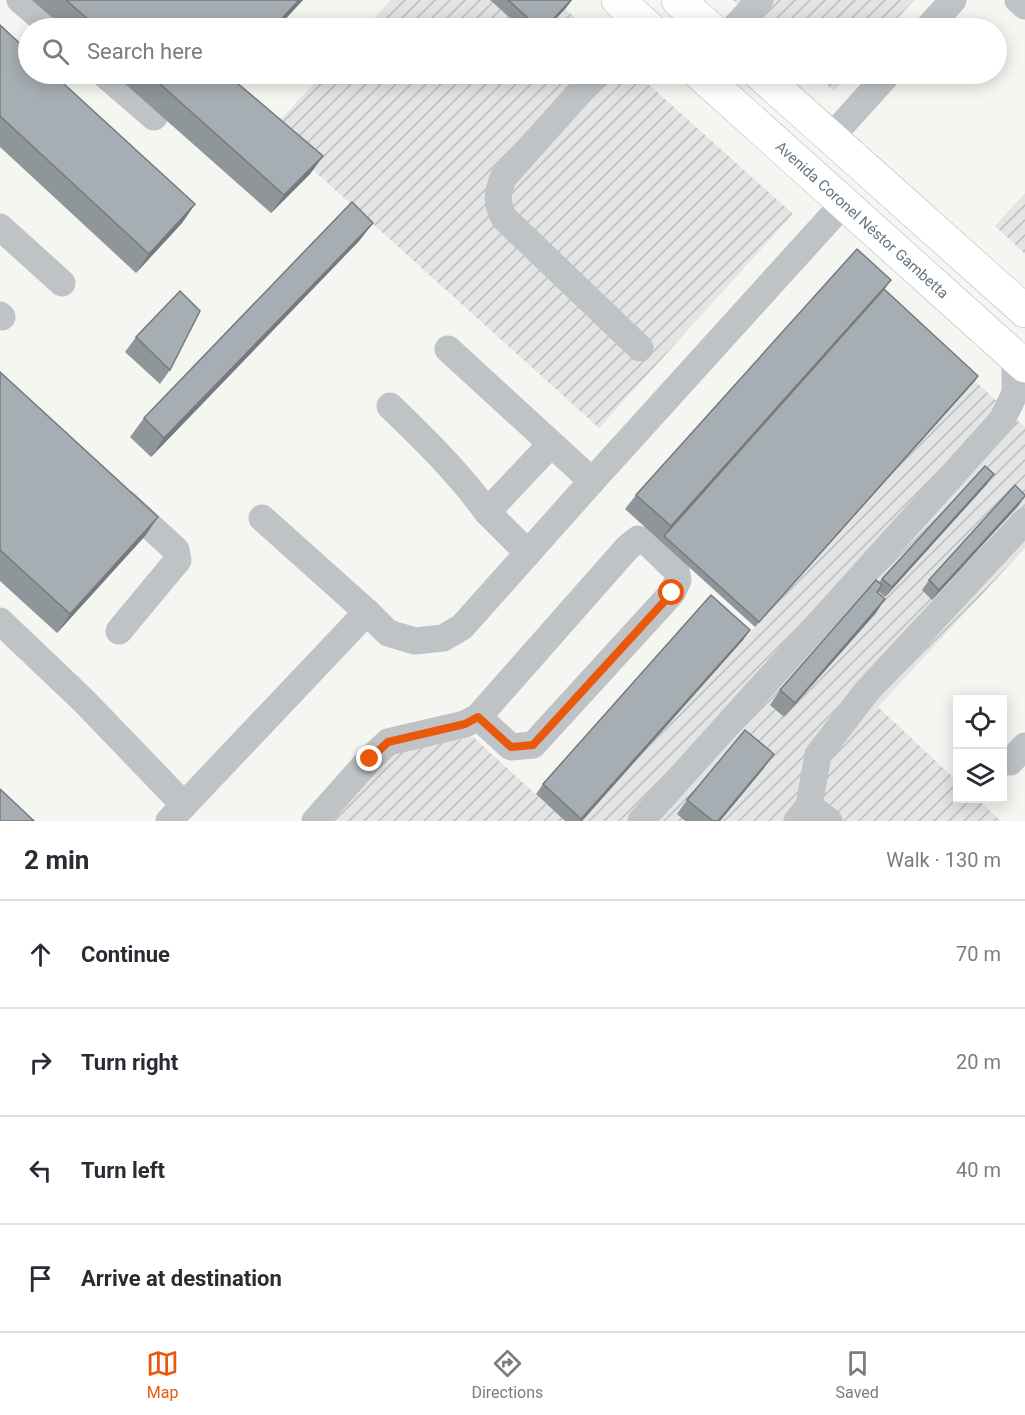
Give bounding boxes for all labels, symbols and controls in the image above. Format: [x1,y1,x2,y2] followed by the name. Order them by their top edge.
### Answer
[18,18,1007,84] search box
[39,35,72,68] icon: search
[87,39,203,64] text: Search here
[772,137,952,303] street label: Avenida Coronel Néstor Gambetta
[658,579,684,605] route start
[953,695,1007,803] map controls
[953,695,1007,749] button: locate
[356,745,382,771] route end
[953,749,1007,803] button: layers
[24,845,89,875] text: 2 min
[886,848,1001,872] text: Walk · 130 m
[24,938,57,971] icon: ahead
[81,942,170,967] text: Continue
[956,942,1001,966] text: 70 m
[24,1046,57,1079] icon: right
[81,1050,178,1075] text: Turn right
[956,1050,1001,1074] text: 20 m
[24,1154,57,1187] icon: left
[81,1158,165,1183] text: Turn left
[956,1158,1001,1182] text: 40 m
[24,1262,57,1295] icon: arrive
[81,1266,282,1291] text: Arrive at destination
[146,1347,179,1402] tab: Map
[471,1347,543,1402] tab: Directions
[836,1347,879,1402] tab: Saved

